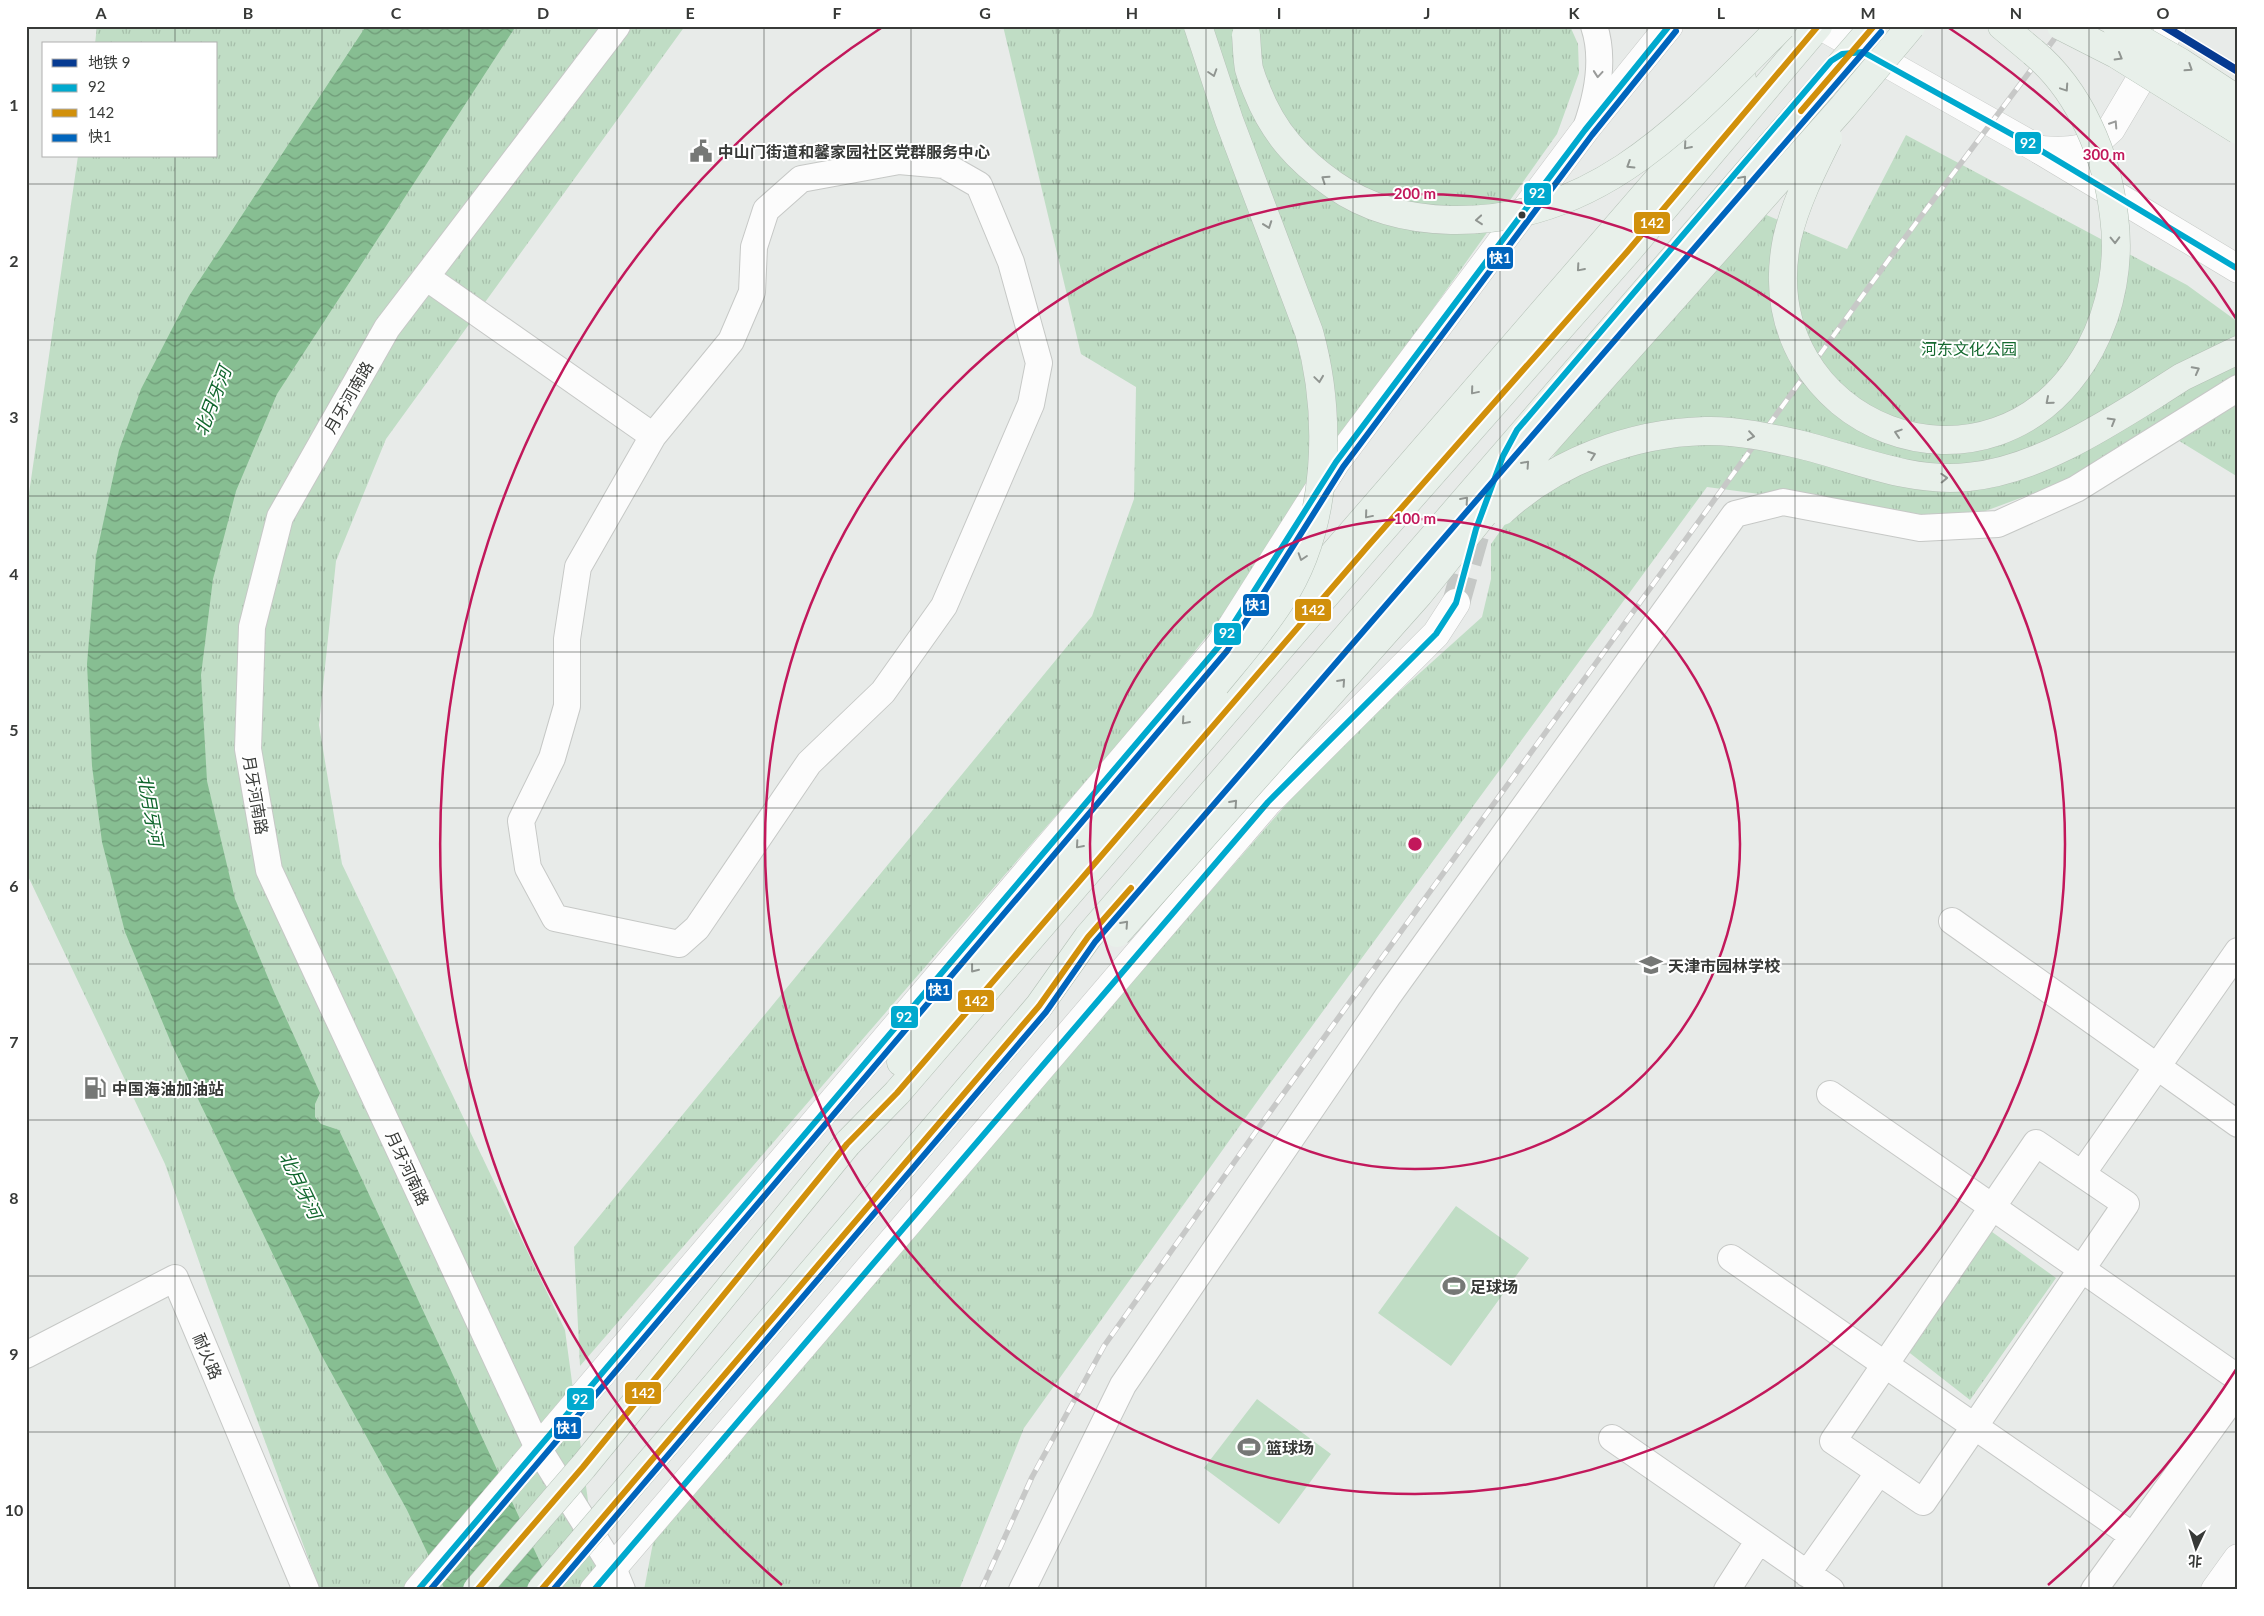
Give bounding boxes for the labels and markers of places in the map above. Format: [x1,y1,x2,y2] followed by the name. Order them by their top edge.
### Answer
[688,138,714,164] public building icon: 中山门街道和馨家园社区党群服务中心
[718,142,990,161] place label: 中山门街道和馨家园社区党群服务中心
[1517,210,1527,220] unlabelled marker
[1406,835,1424,853] centre of rings
[1638,952,1664,978] school or university icon: 天津市园林学校
[1668,956,1781,975] place label: 天津市园林学校
[82,1075,108,1101] fuel station icon: 中国海油加油站
[112,1079,224,1098] place label: 中国海油加油站
[1441,1273,1467,1299] sports icon: 足球场
[1470,1277,1518,1296] place label: 足球场
[1236,1434,1262,1460] sports icon: 篮球场
[1266,1438,1314,1457] place label: 篮球场

